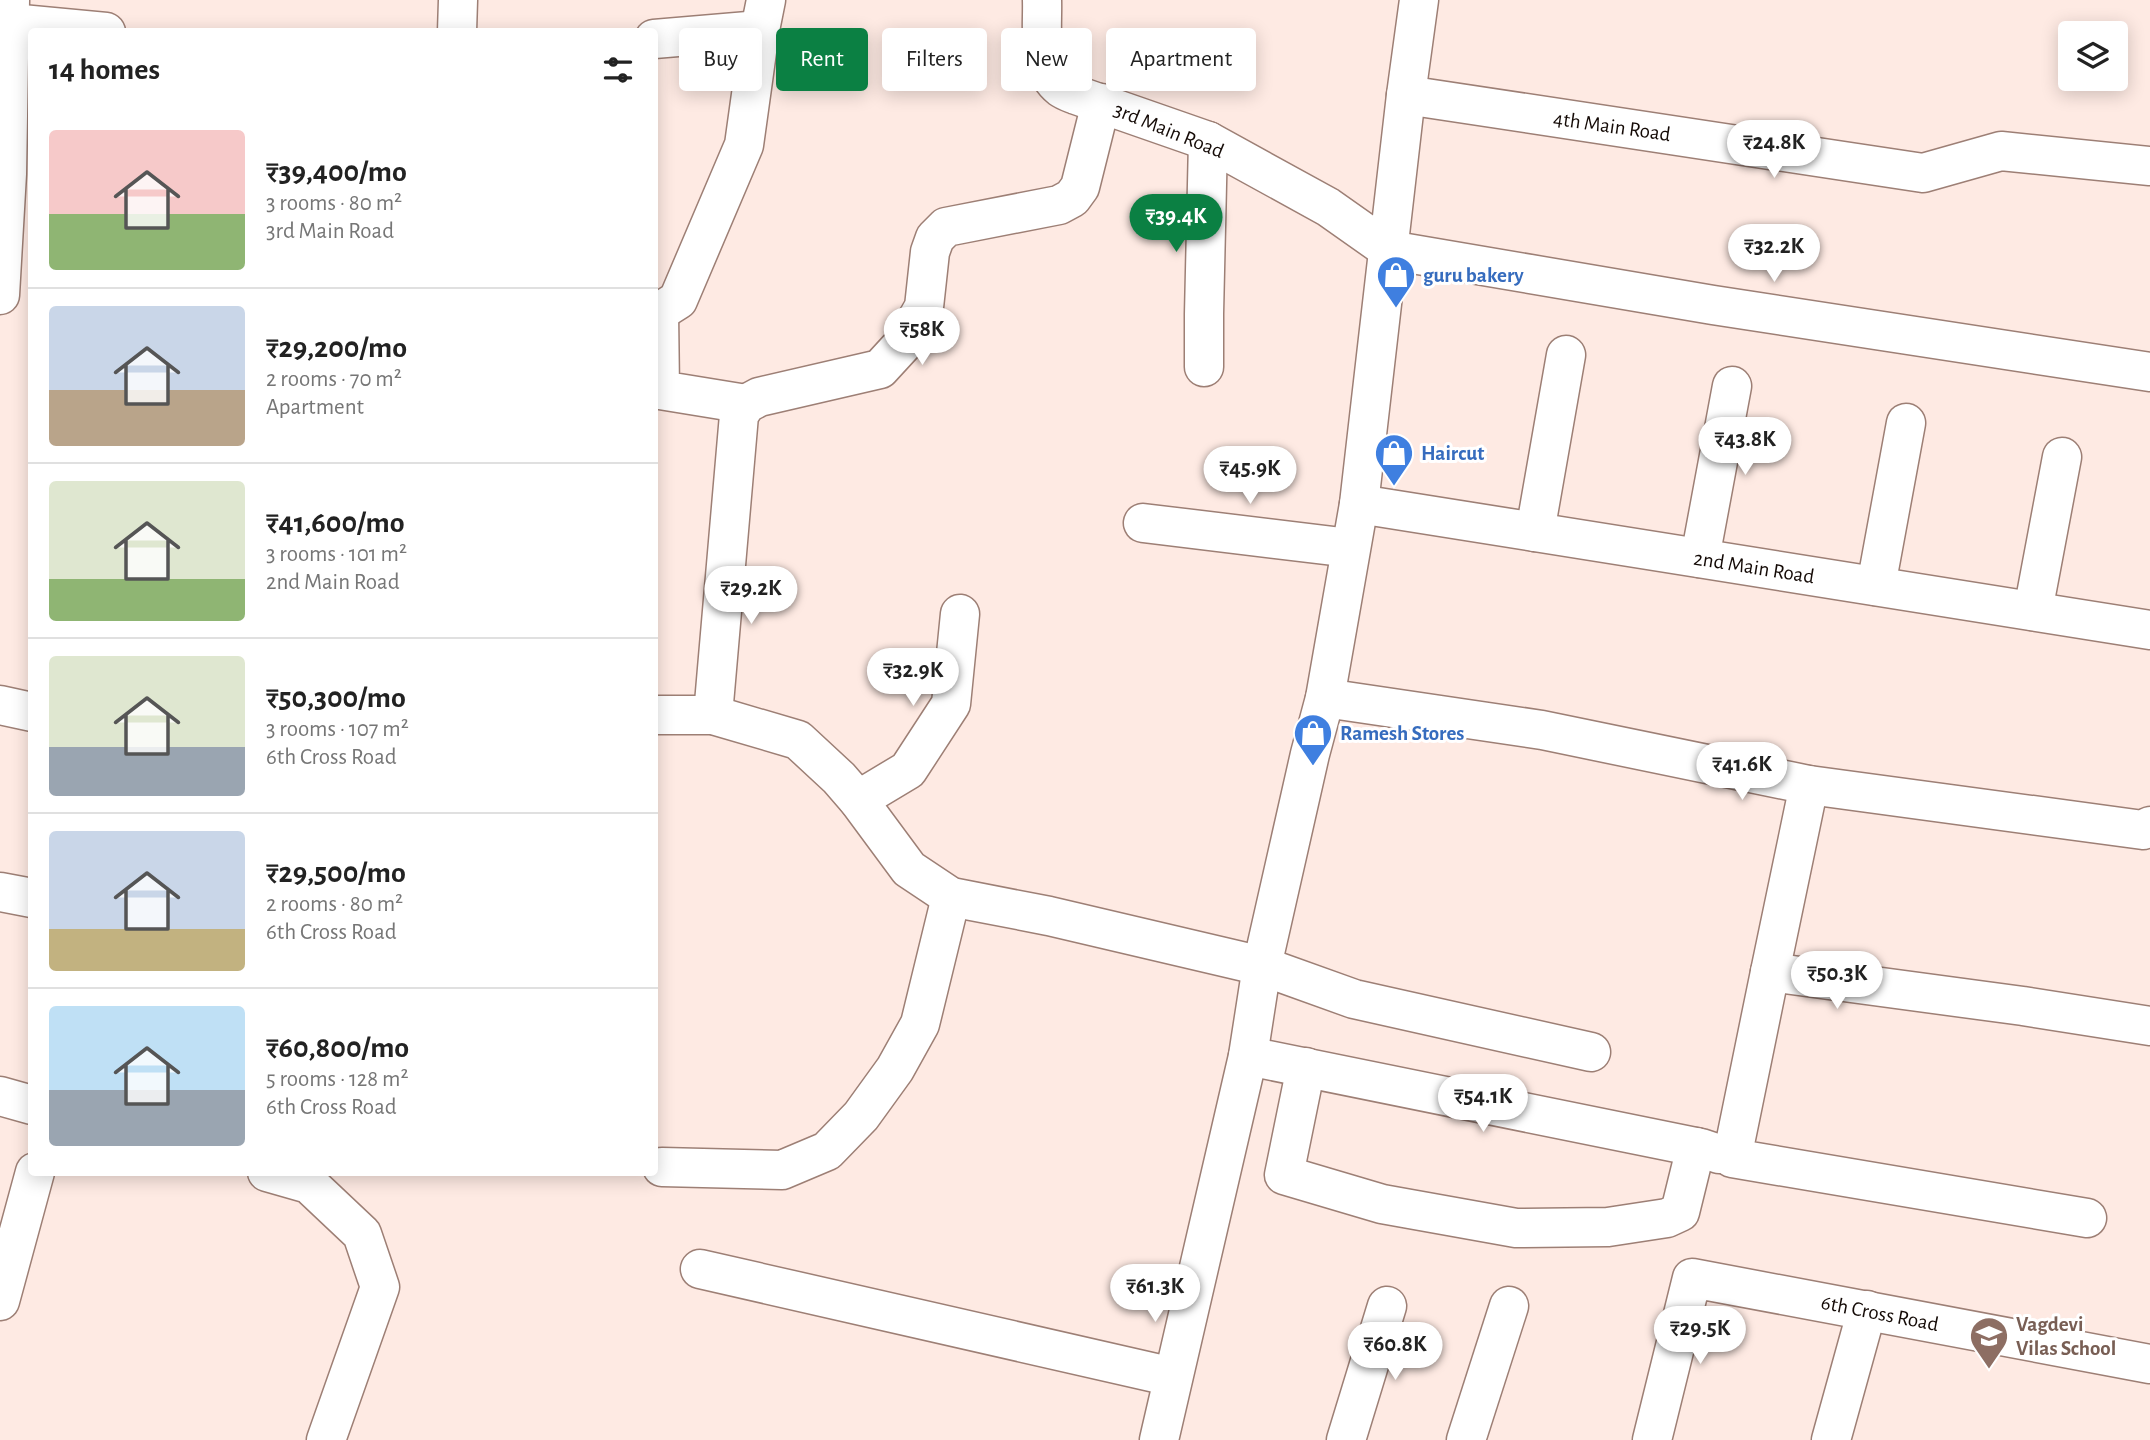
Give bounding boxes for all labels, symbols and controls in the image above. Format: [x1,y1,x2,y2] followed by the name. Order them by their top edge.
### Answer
[2058,21,2128,91] map controls
[2058,21,2128,91] button: layers
[679,28,762,91] chip: Buy
[776,28,868,91] chip: Rent
[882,28,987,91] chip: Filters
[1001,28,1092,91] chip: New
[1106,28,1256,91] chip: Apartment
[599,51,637,89] icon: filters
[49,55,160,85] text: 14 homes
[1111,99,1227,162] street label: 3rd Main Road
[1552,108,1672,145] street label: 4th Main Road
[1717,120,1831,180] pin: ₹24.8K
[1743,131,1805,154] text: ₹24.8K
[266,157,407,187] text: ₹39,400/mo
[105,158,189,242] icon: home
[266,192,402,215] text: 3 rooms · 80 m²
[1119,194,1233,254] pin: ₹39.4K
[1146,205,1206,228] text: ₹39.4K
[266,220,394,243] text: 3rd Main Road
[1717,224,1831,284] pin: ₹32.2K
[1744,235,1804,258] text: ₹32.2K
[1375,254,1417,309] shop icon: guru bakery
[1423,265,1524,286] place label: guru bakery
[881,308,963,367] pin: ₹58K
[900,318,944,341] text: ₹58K
[266,333,407,363] text: ₹29,200/mo
[105,334,189,418] icon: home
[266,368,402,391] text: 2 rooms · 70 m²
[266,396,364,419] text: Apartment
[1688,418,1802,477] pin: ₹43.8K
[1714,428,1776,451] text: ₹43.8K
[1373,432,1415,487] shop icon: Haircut
[1421,443,1484,464] place label: Haircut
[1193,447,1307,506] pin: ₹45.9K
[1220,457,1280,480] text: ₹45.9K
[266,508,405,538] text: ₹41,600/mo
[105,509,189,593] icon: home
[266,543,407,566] text: 3 rooms · 101 m²
[1692,548,1816,587] street label: 2nd Main Road
[694,566,808,626] pin: ₹29.2K
[266,571,400,594] text: 2nd Main Road
[720,577,782,600] text: ₹29.2K
[856,648,970,708] pin: ₹32.9K
[883,659,943,682] text: ₹32.9K
[266,683,406,713] text: ₹50,300/mo
[105,684,189,768] icon: home
[1292,712,1334,767] shop icon: Ramesh Stores
[266,718,409,741] text: 3 rooms · 107 m²
[1340,723,1464,744] place label: Ramesh Stores
[1685,742,1799,802] pin: ₹41.6K
[266,746,397,769] text: 6th Cross Road
[1712,753,1772,776] text: ₹41.6K
[266,858,406,888] text: ₹29,500/mo
[105,859,189,943] icon: home
[266,893,403,916] text: 2 rooms · 80 m²
[266,921,397,944] text: 6th Cross Road
[1780,951,1894,1011] pin: ₹50.3K
[1807,962,1867,985] text: ₹50.3K
[266,1033,409,1063] text: ₹60,800/mo
[105,1034,189,1118] icon: home
[266,1068,408,1091] text: 5 rooms · 128 m²
[1426,1074,1540,1134] pin: ₹54.1K
[1454,1085,1512,1108] text: ₹54.1K
[266,1096,397,1119] text: 6th Cross Road
[1098,1264,1212,1324] pin: ₹61.3K
[1126,1275,1184,1298] text: ₹61.3K
[1819,1292,1941,1335] street label: 6th Cross Road
[1643,1306,1757,1366] pin: ₹29.5K
[2016,1314,2116,1359] place label: Vagdevi Vilas School
[1968,1315,2010,1370] school or university icon: Vagdevi Vilas School
[1670,1317,1730,1340] text: ₹29.5K
[1338,1322,1452,1382] pin: ₹60.8K
[1364,1333,1426,1356] text: ₹60.8K

